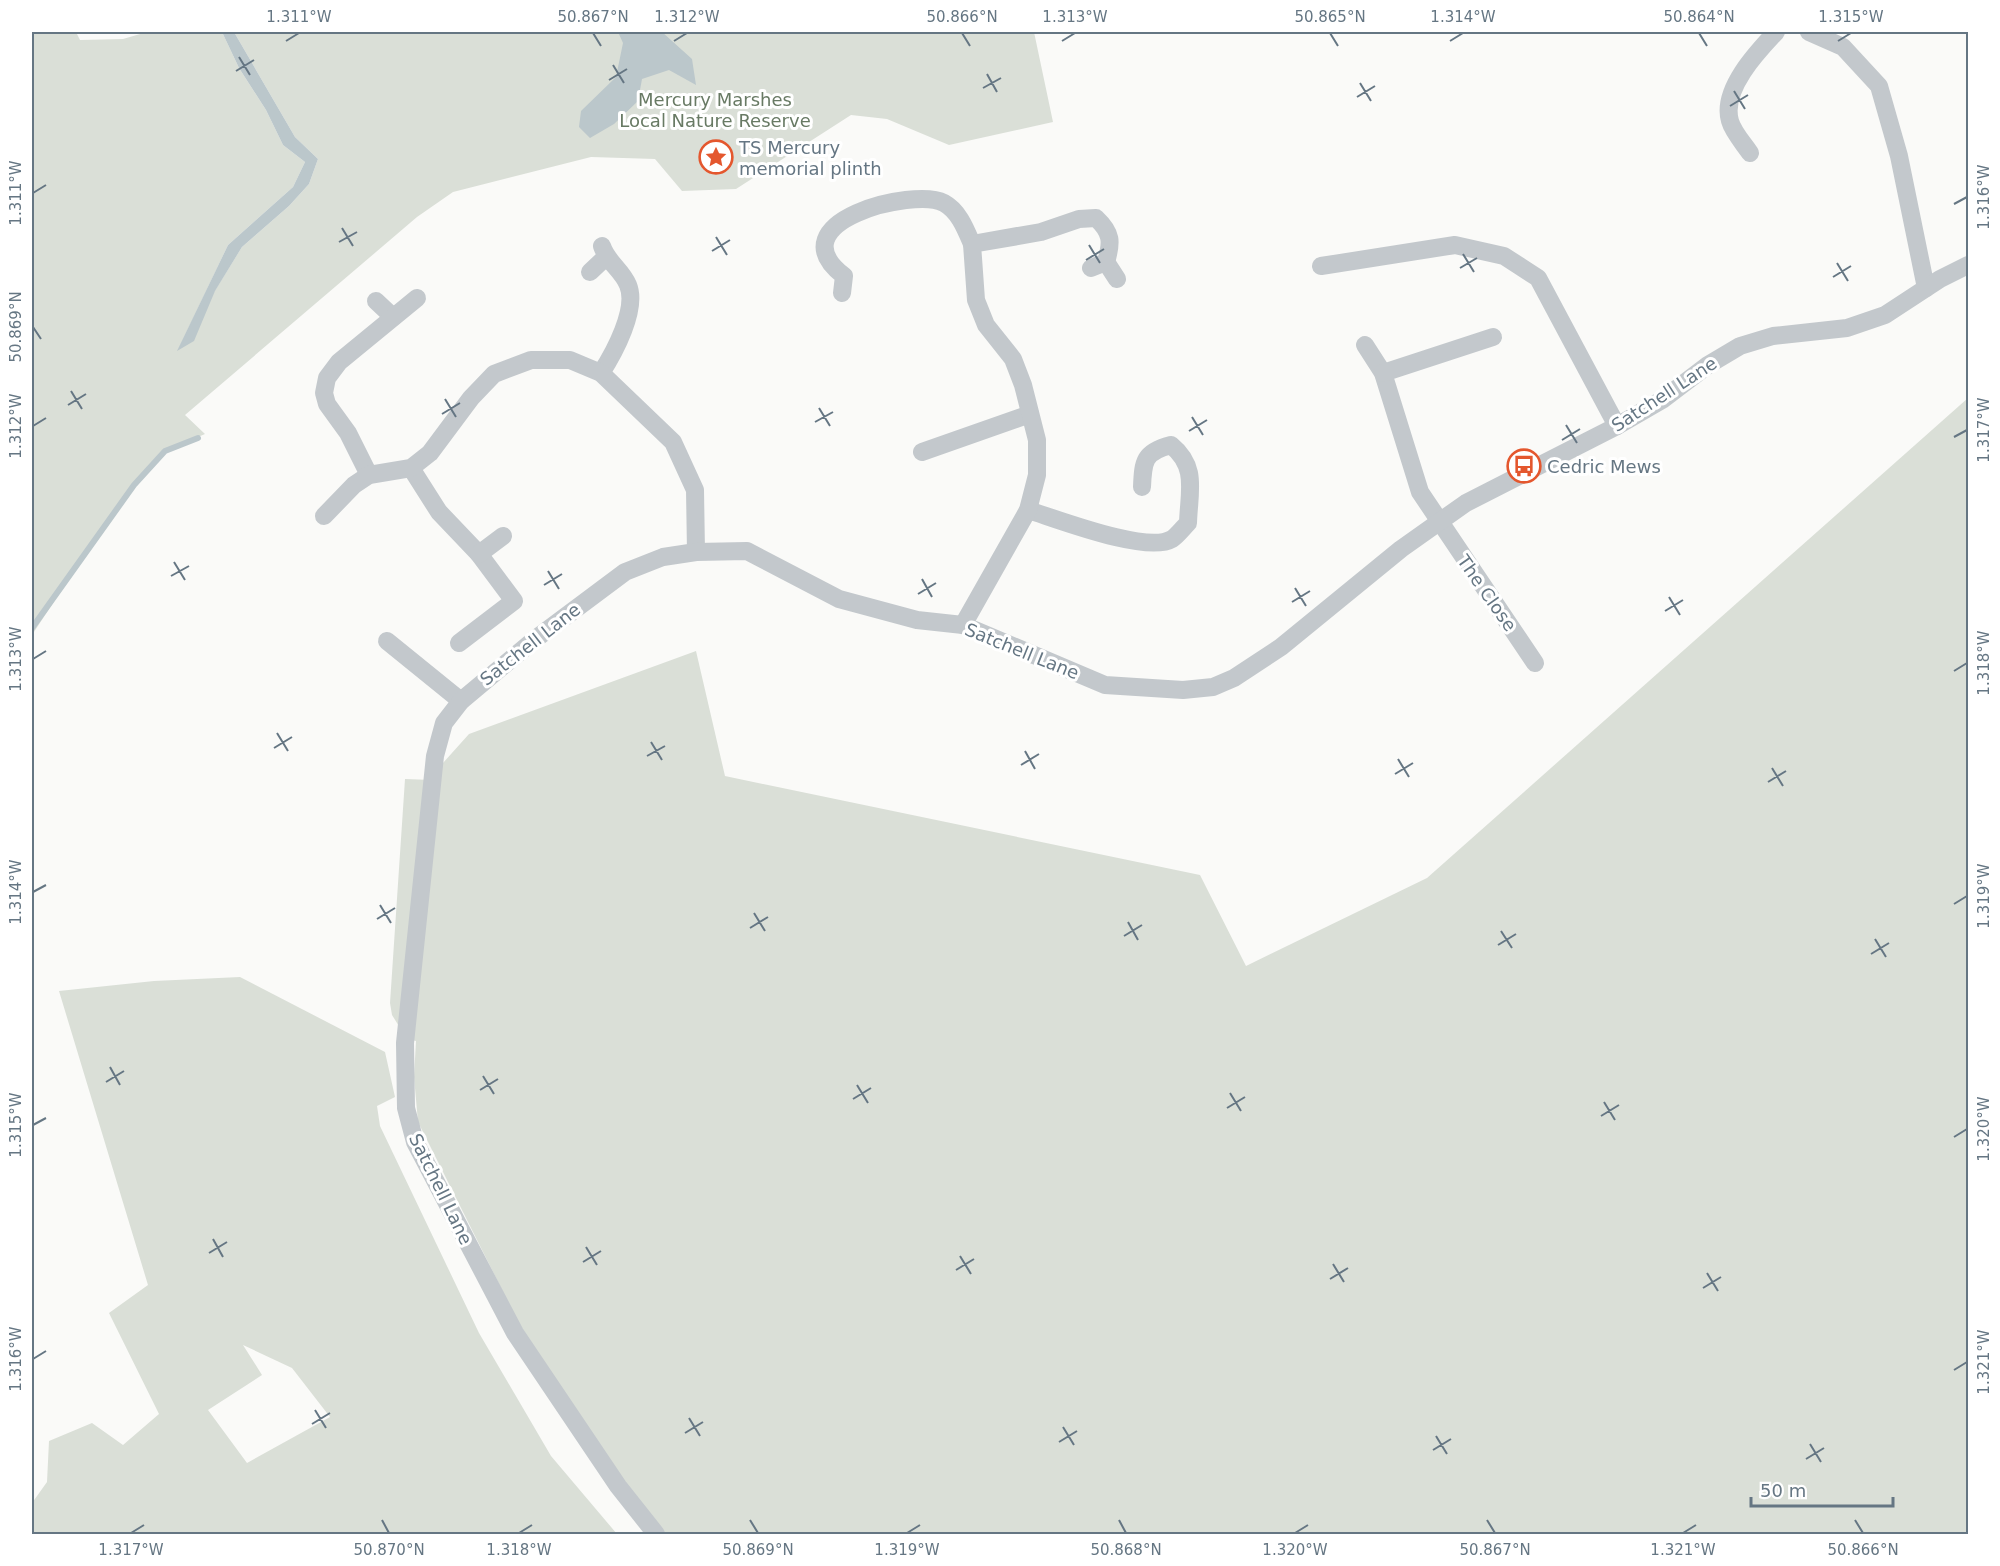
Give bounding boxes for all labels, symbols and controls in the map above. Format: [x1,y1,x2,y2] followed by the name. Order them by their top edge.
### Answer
[266,8,332,26] text: 1.311°W
[557,8,629,26] text: 50.867°N
[654,8,720,26] text: 1.312°W
[926,8,998,26] text: 50.866°N
[1042,8,1108,26] text: 1.313°W
[1294,8,1366,26] text: 50.865°N
[1430,8,1496,26] text: 1.314°W
[1663,8,1735,26] text: 50.864°N
[1818,8,1884,26] text: 1.315°W
[619,89,811,131] park label: Mercury Marshes Local Nature Reserve
[738,137,882,179] place label: TS Mercury memorial plinth
[698,139,734,175] place icon: TS Mercury memorial plinth
[7,160,25,226] text: 1.311°W
[1975,164,1993,230] text: 1.316°W
[7,291,25,363] text: 50.869°N
[1607,352,1721,436] street label: Satchell Lane
[7,393,25,459] text: 1.312°W
[1975,397,1993,463] text: 1.317°W
[1506,448,1542,484] bus stop icon: Cedric Mews
[1547,456,1661,477] place label: Cedric Mews
[1453,550,1521,635] street label: The Close
[476,598,584,690] street label: Satchell Lane
[962,619,1082,683] street label: Satchell Lane
[7,626,25,692] text: 1.313°W
[1975,630,1993,696] text: 1.318°W
[7,859,25,925] text: 1.314°W
[1975,863,1993,929] text: 1.319°W
[7,1092,25,1158] text: 1.315°W
[1975,1096,1993,1162] text: 1.320°W
[405,1130,477,1248] street label: Satchell Lane
[7,1326,25,1392] text: 1.316°W
[1975,1329,1993,1395] text: 1.321°W
[1751,1470,1894,1508] scale bar
[1760,1480,1806,1501] text: 50 m
[98,1541,164,1559] text: 1.317°W
[353,1541,425,1559] text: 50.870°N
[486,1541,552,1559] text: 1.318°W
[722,1541,794,1559] text: 50.869°N
[874,1541,940,1559] text: 1.319°W
[1090,1541,1162,1559] text: 50.868°N
[1262,1541,1328,1559] text: 1.320°W
[1459,1541,1531,1559] text: 50.867°N
[1650,1541,1716,1559] text: 1.321°W
[1827,1541,1899,1559] text: 50.866°N

